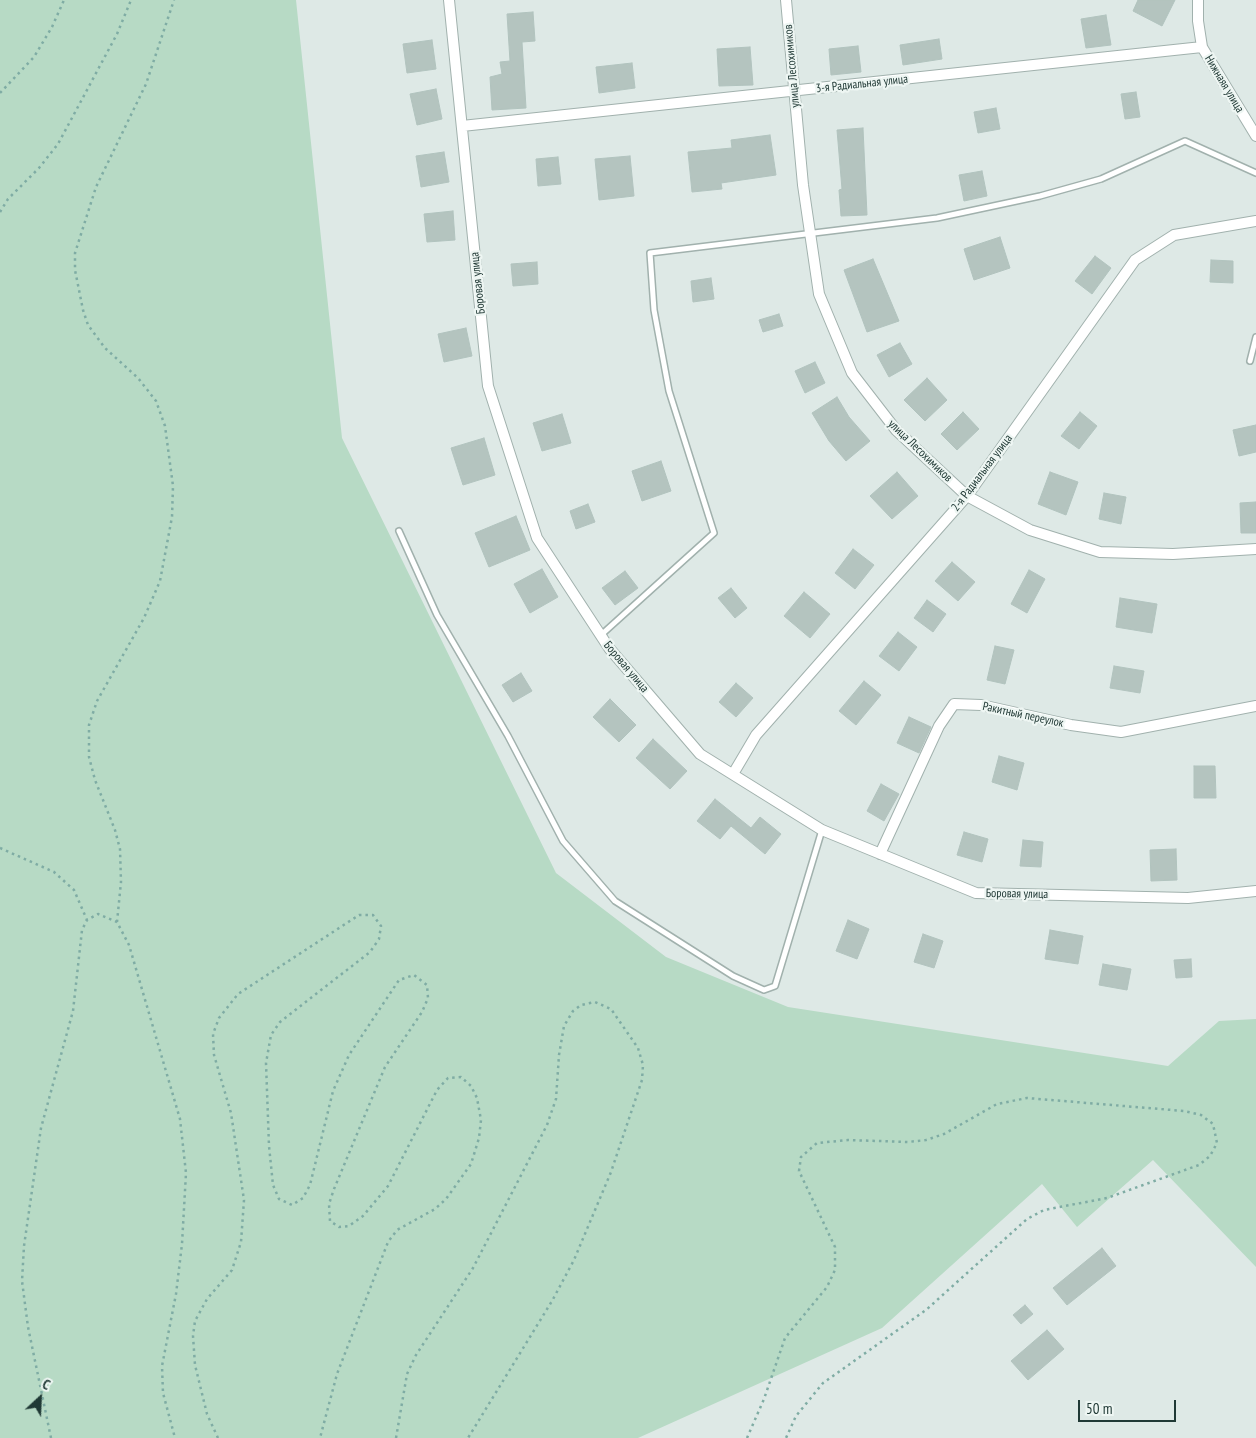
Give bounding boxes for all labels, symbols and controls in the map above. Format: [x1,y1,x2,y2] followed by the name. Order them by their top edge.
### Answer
[781,24,803,108] street label: улица Лесохимиков
[1201,53,1247,115] street label: Нижнаяя улица
[815,72,909,96] street label: 3-я Радиальная улица
[468,251,488,315] street label: Боровая улица
[885,417,955,485] street label: улица Лесохимиков
[948,432,1016,514] street label: 2-я Радиальная улица
[600,638,652,696] street label: Боровая улица
[981,699,1065,731] street label: Ракитный переулок
[986,886,1048,902] street label: Боровая улица
[15,1373,65,1423] north arrow
[40,1375,53,1394] text: С
[1081,1390,1178,1422] scale bar
[1086,1399,1112,1418] text: 50 m

